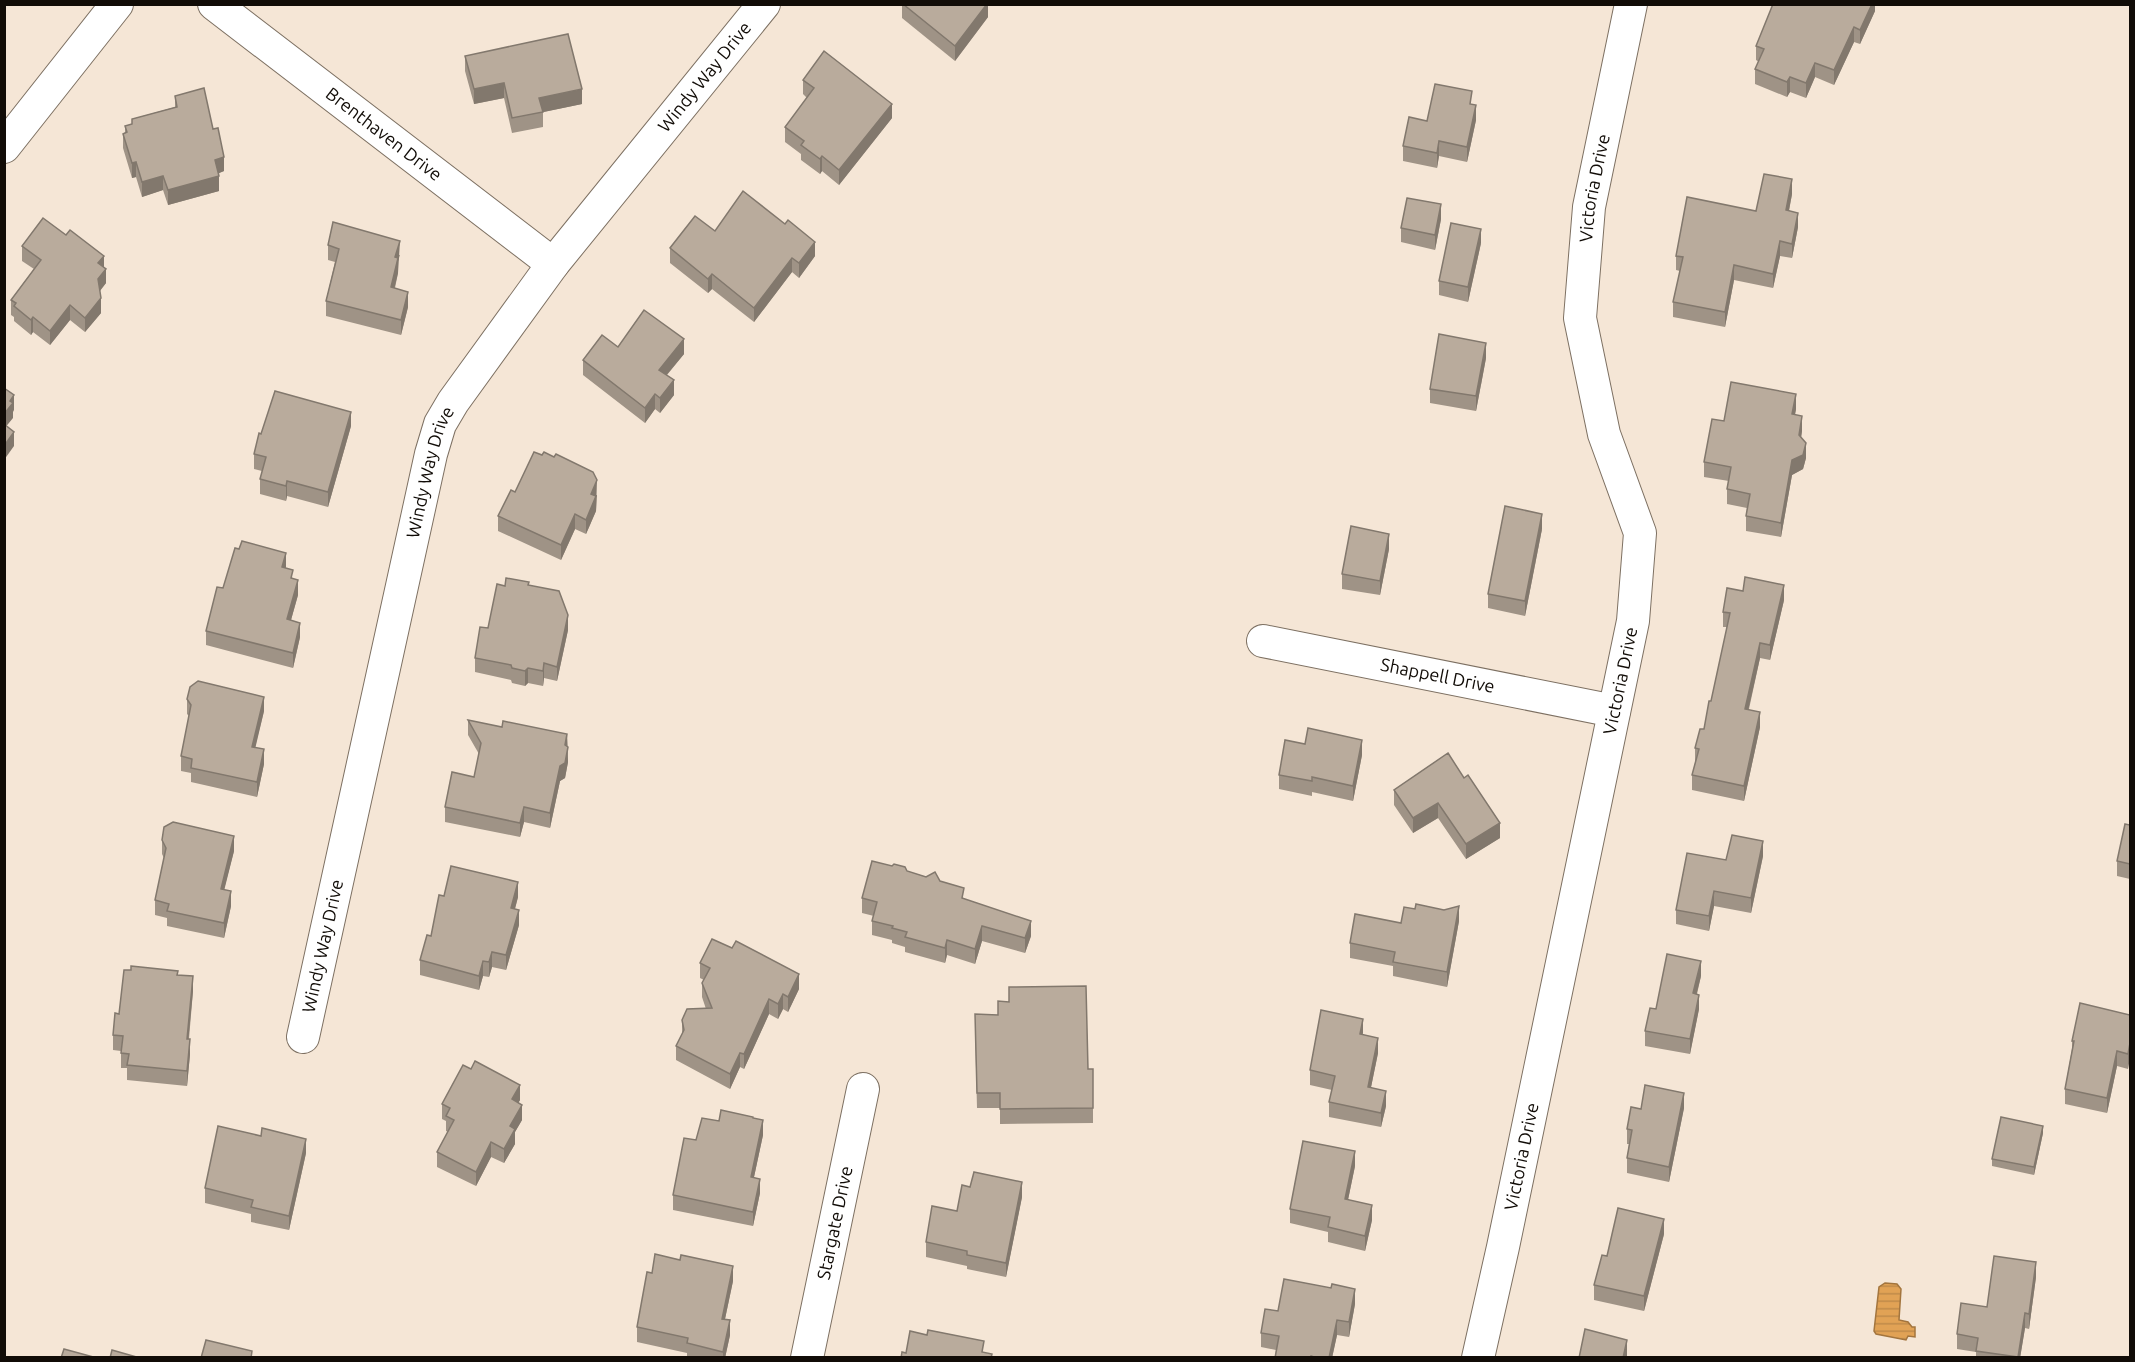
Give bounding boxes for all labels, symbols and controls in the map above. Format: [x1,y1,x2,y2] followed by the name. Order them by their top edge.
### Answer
[653,17,755,135] street label: Windy Way Drive
[322,83,446,184] street label: Brenthaven Drive
[1575,132,1613,243] street label: Victoria Drive
[402,402,457,540] street label: Windy Way Drive
[1599,625,1641,736] street label: Victoria Drive
[1379,654,1497,696] street label: Shappell Drive
[298,877,346,1014] street label: Windy Way Drive
[1500,1101,1542,1212] street label: Victoria Drive
[813,1164,856,1281] street label: Stargate Drive

